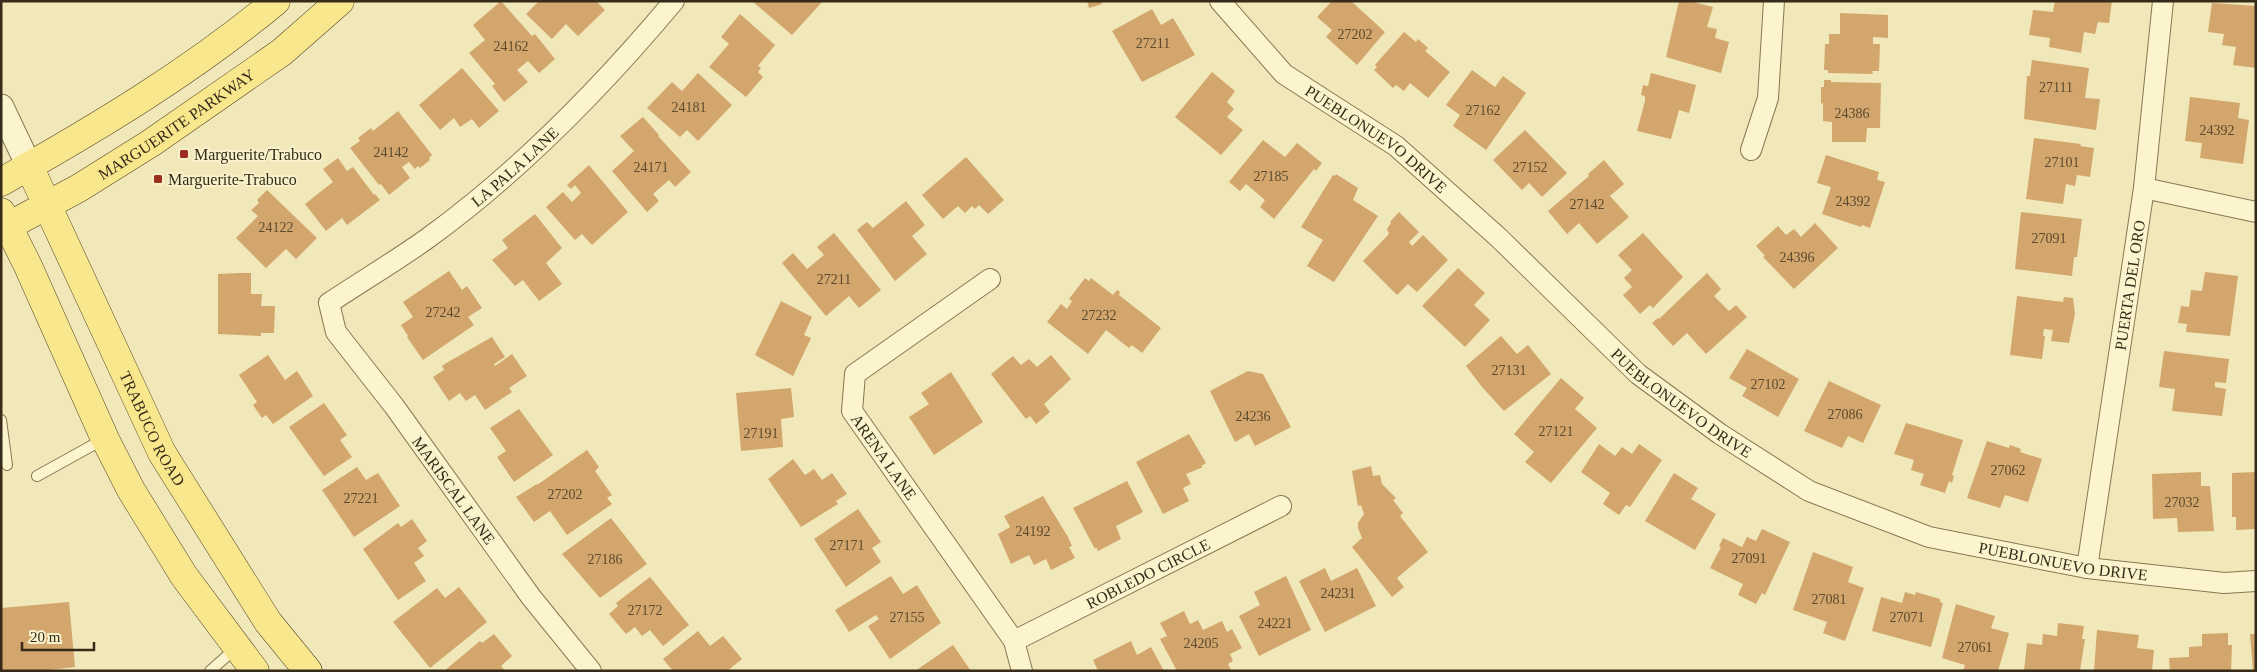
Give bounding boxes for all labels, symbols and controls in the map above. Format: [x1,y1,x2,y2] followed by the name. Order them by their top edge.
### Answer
[1338,27,1373,42] house number: 27202
[1136,36,1170,51] house number: 27211
[494,39,529,54] house number: 24162
[95,65,258,183] street label: MARGUERITE PARKWAY
[2039,80,2073,95] house number: 27111
[1302,82,1450,196] street label: PUEBLONUEVO DRIVE
[672,100,707,115] house number: 24181
[1466,103,1501,118] house number: 27162
[1835,106,1870,121] house number: 24386
[2200,123,2235,138] house number: 24392
[468,124,562,210] street label: LA PALA LANE
[374,145,409,160] house number: 24142
[194,146,322,164] place label: Marguerite/Trabuco
[178,148,190,160] marker: Marguerite/Trabuco
[2045,155,2080,170] house number: 27101
[634,160,669,175] house number: 24171
[1513,160,1548,175] house number: 27152
[1254,169,1289,184] house number: 27185
[168,171,297,189] place label: Marguerite-Trabuco
[152,173,164,185] marker: Marguerite-Trabuco
[1836,194,1871,209] house number: 24392
[1570,197,1605,212] house number: 27142
[2112,219,2148,352] street label: PUERTA DEL ORO
[259,220,294,235] house number: 24122
[2032,231,2067,246] house number: 27091
[1780,250,1815,265] house number: 24396
[817,272,851,287] house number: 27211
[426,305,461,320] house number: 27242
[1082,308,1117,323] house number: 27232
[1608,345,1755,461] street label: PUEBLONUEVO DRIVE
[1492,363,1527,378] house number: 27131
[116,369,188,489] street label: TRABUCO ROAD
[1751,377,1786,392] house number: 27102
[1828,407,1863,422] house number: 27086
[1236,409,1271,424] house number: 24236
[848,411,920,503] street label: ARENA LANE
[1539,424,1574,439] house number: 27121
[744,426,779,441] house number: 27191
[409,433,498,547] street label: MARISCAL LANE
[1991,463,2026,478] house number: 27062
[548,487,583,502] house number: 27202
[344,491,379,506] house number: 27221
[2165,495,2200,510] house number: 27032
[1016,524,1051,539] house number: 24192
[1083,535,1213,612] street label: ROBLEDO CIRCLE
[830,538,865,553] house number: 27171
[1977,539,2148,584] street label: PUEBLONUEVO DRIVE
[1732,551,1767,566] house number: 27091
[588,552,623,567] house number: 27186
[1321,586,1356,601] house number: 24231
[1812,592,1847,607] house number: 27081
[628,603,663,618] house number: 27172
[890,610,925,625] house number: 27155
[1890,610,1925,625] house number: 27071
[1258,616,1293,631] house number: 24221
[22,620,95,652] scale bar
[30,629,61,645] text: 20 m
[1184,636,1219,651] house number: 24205
[1958,640,1993,655] house number: 27061

